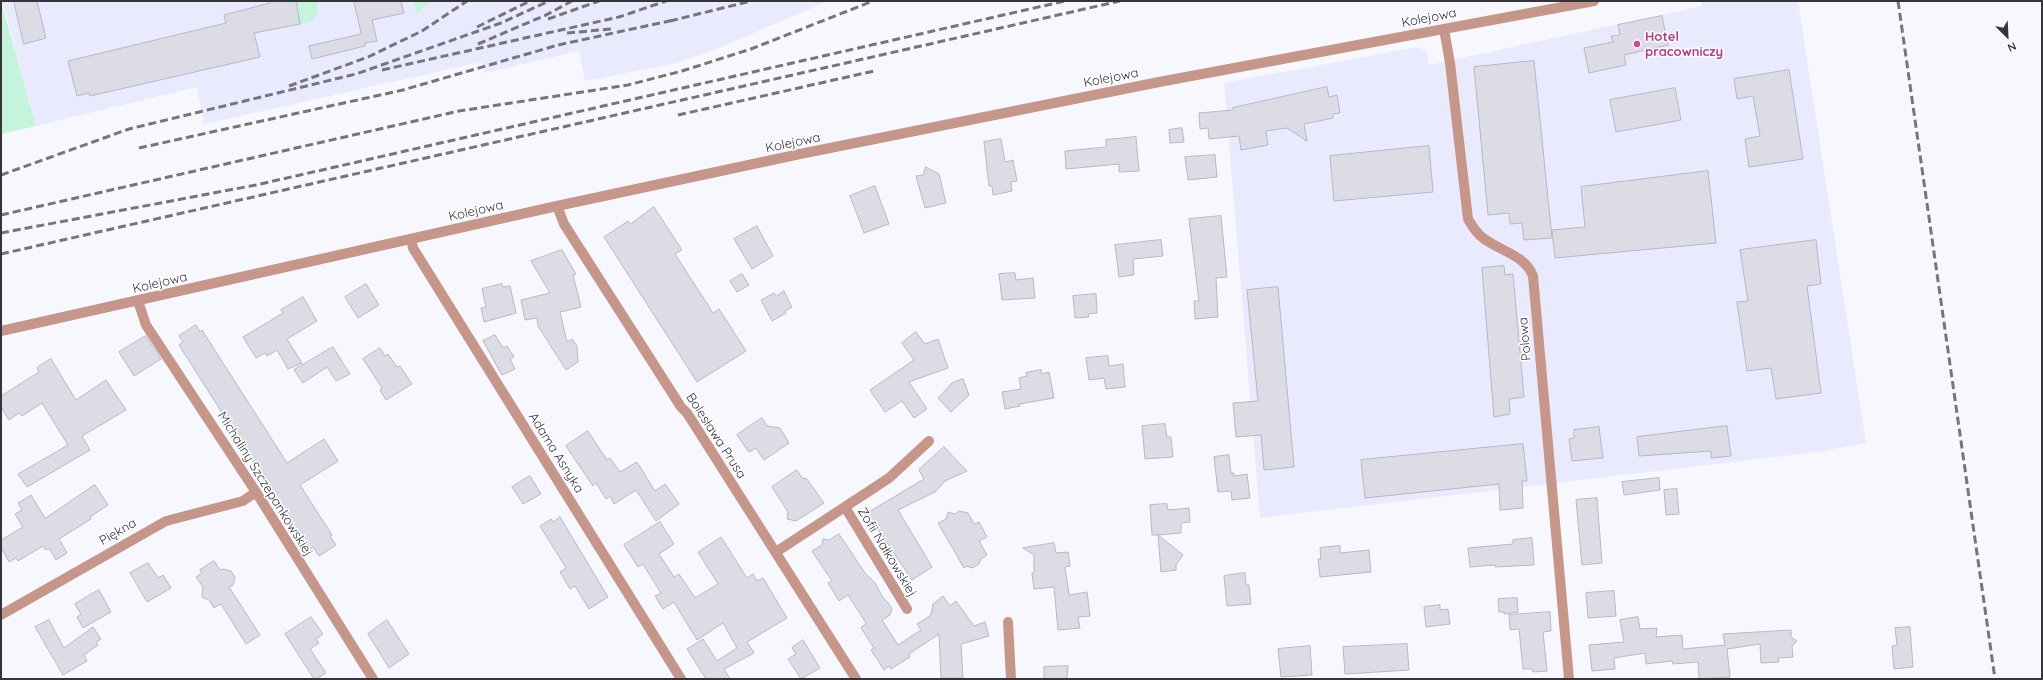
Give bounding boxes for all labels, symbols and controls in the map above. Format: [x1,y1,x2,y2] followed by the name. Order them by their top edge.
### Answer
[1400,5,1458,31] street label: Kolejowa
[1987,16,2027,56] north arrow
[1645,29,1723,60] place label: Hotel pracowniczy
[1632,39,1642,49] marker: Hotel pracowniczy
[2005,39,2018,55] text: N
[1082,65,1140,91] street label: Kolejowa
[764,130,822,156] street label: Kolejowa
[447,197,505,225] street label: Kolejowa
[131,269,189,297] street label: Kolejowa
[1515,316,1535,362] street label: Polowa
[683,390,749,482] street label: Bolesława Prusa
[214,409,316,559] street label: Michaliny Szczepankowskiej
[525,410,587,496] street label: Adama Asnyka
[854,505,920,599] street label: Zofii Nałkowskiej
[97,515,139,549] street label: Piękna

